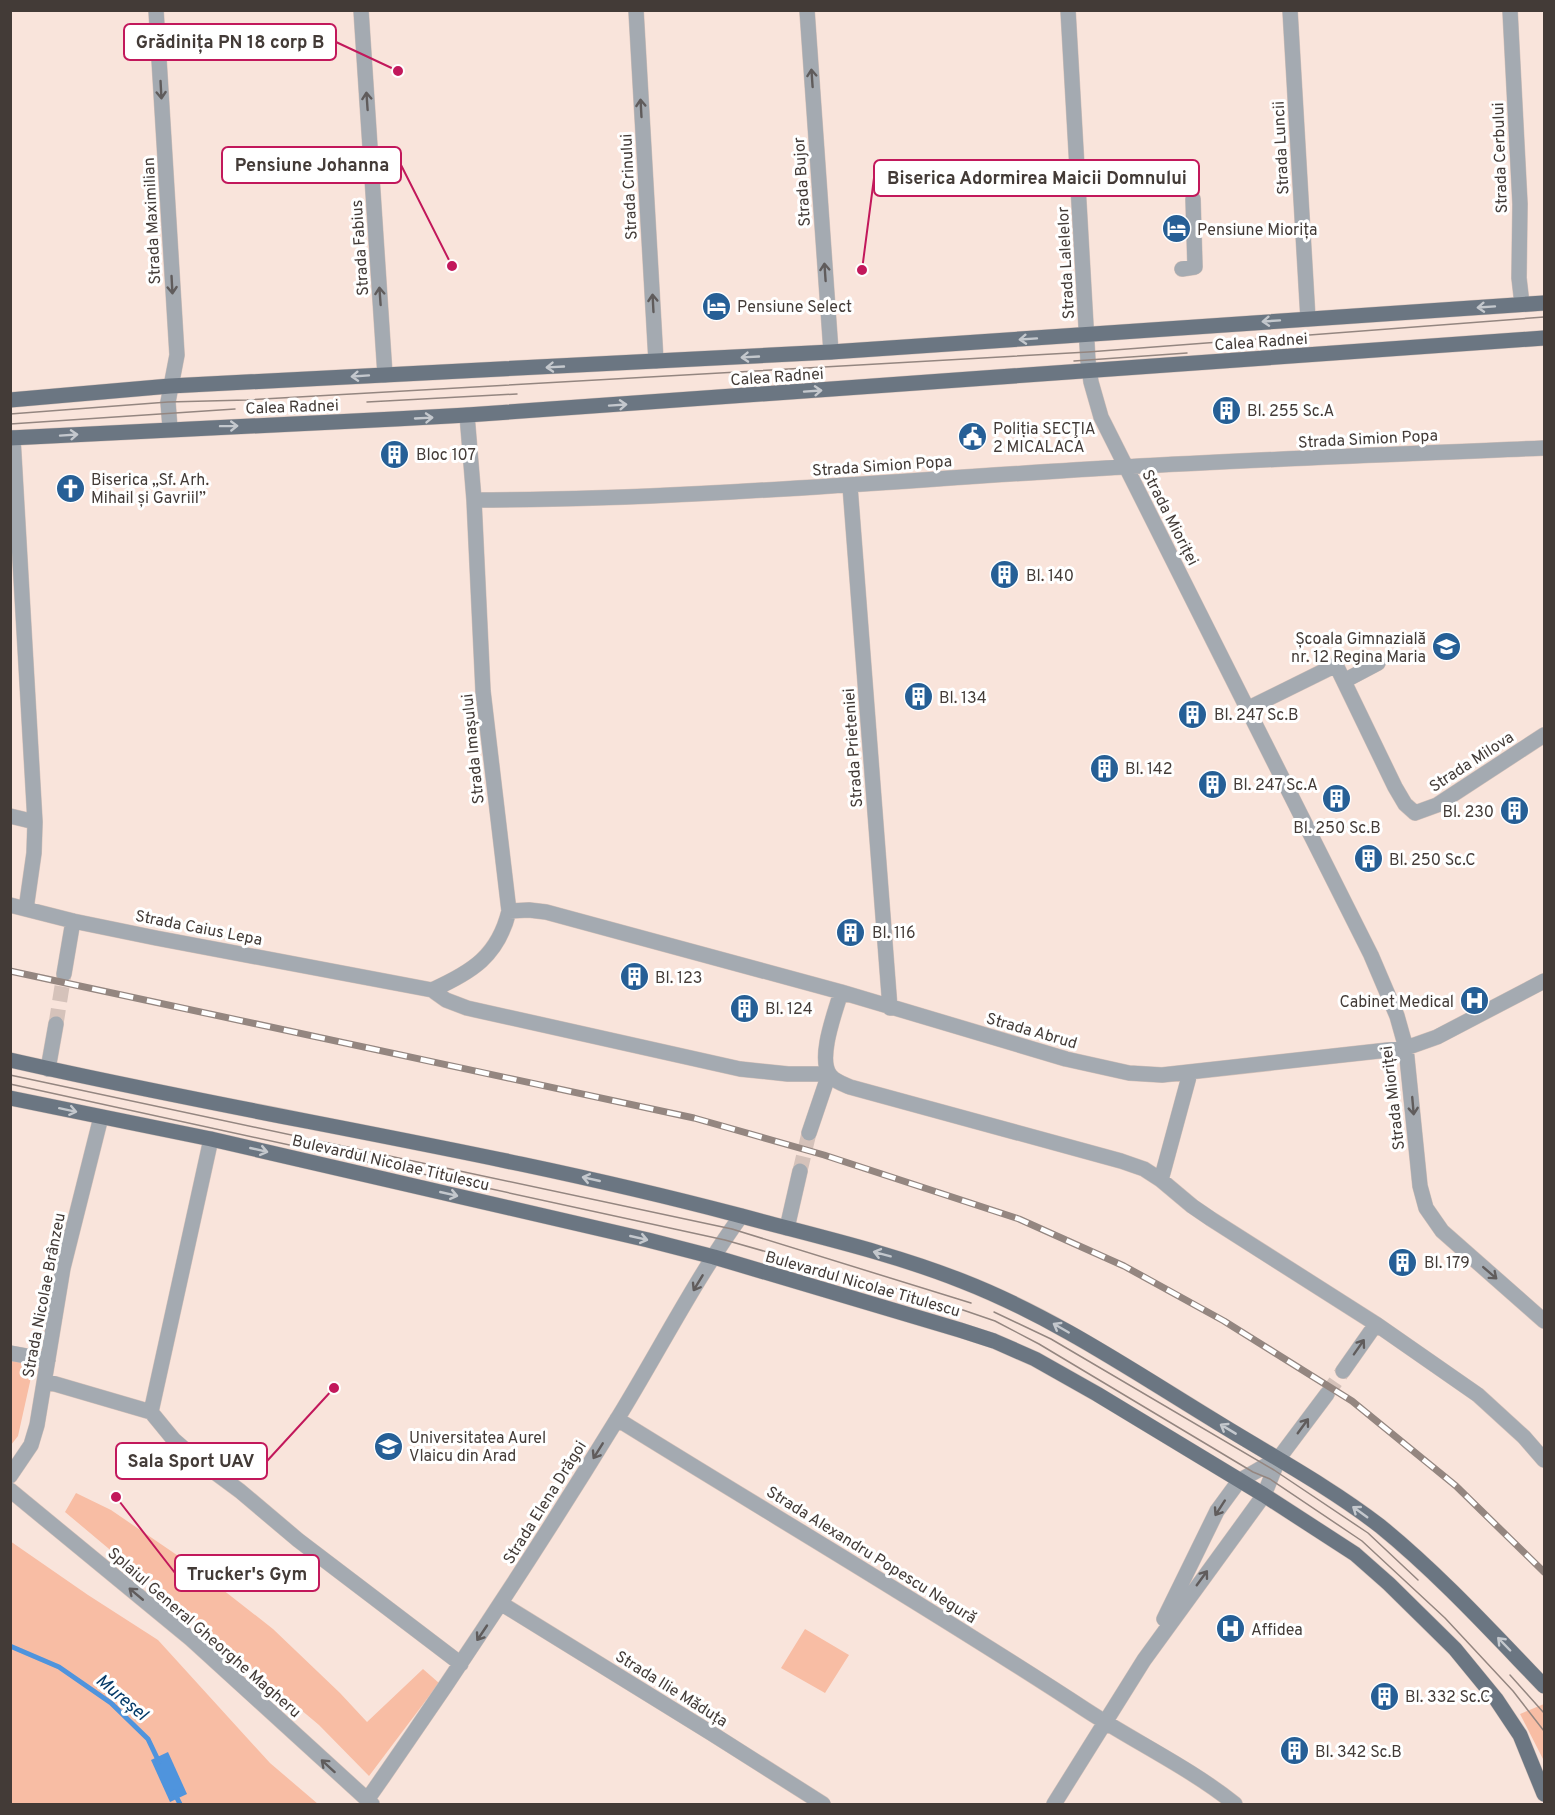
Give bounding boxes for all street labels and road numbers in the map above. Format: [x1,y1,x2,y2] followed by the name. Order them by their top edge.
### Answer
[1270,100,1294,195] street label: Strada Luncii
[1489,102,1513,214] street label: Strada Cerbului
[617,133,643,241] street label: Strada Crinului
[790,136,816,227] street label: Strada Bujor
[140,157,166,285] street label: Strada Maximilian
[348,199,374,297] street label: Strada Fabius
[1054,206,1080,320] street label: Strada Lalelelor
[1214,330,1309,356] street label: Calea Radnei
[730,365,825,391] street label: Calea Radnei
[245,396,339,420] street label: Calea Radnei
[1298,426,1439,454] street label: Strada Simion Popa
[812,452,953,482] street label: Strada Simion Popa
[1136,467,1202,569] street label: Strada Mioriței
[840,687,868,808] street label: Strada Prieteniei
[458,693,490,805] street label: Strada Imașului
[1426,728,1518,797] street label: Strada Milova
[133,907,264,951] street label: Strada Caius Lepa
[984,1009,1079,1054] street label: Strada Abrud
[1378,1044,1410,1151] street label: Strada Mioriței
[290,1131,491,1196] street label: Bulevardul Nicolae Titulescu
[19,1211,71,1380] street label: Strada Nicolae Brânzeu
[763,1247,962,1322] street label: Bulevardul Nicolae Titulescu
[500,1438,592,1568] street label: Strada Elena Drăgoi
[762,1483,980,1629] street label: Strada Alexandru Popescu Negură
[103,1544,305,1723] street label: Splaiul General Gheorghe Magheru
[611,1647,731,1732] street label: Strada Ilie Măduța

